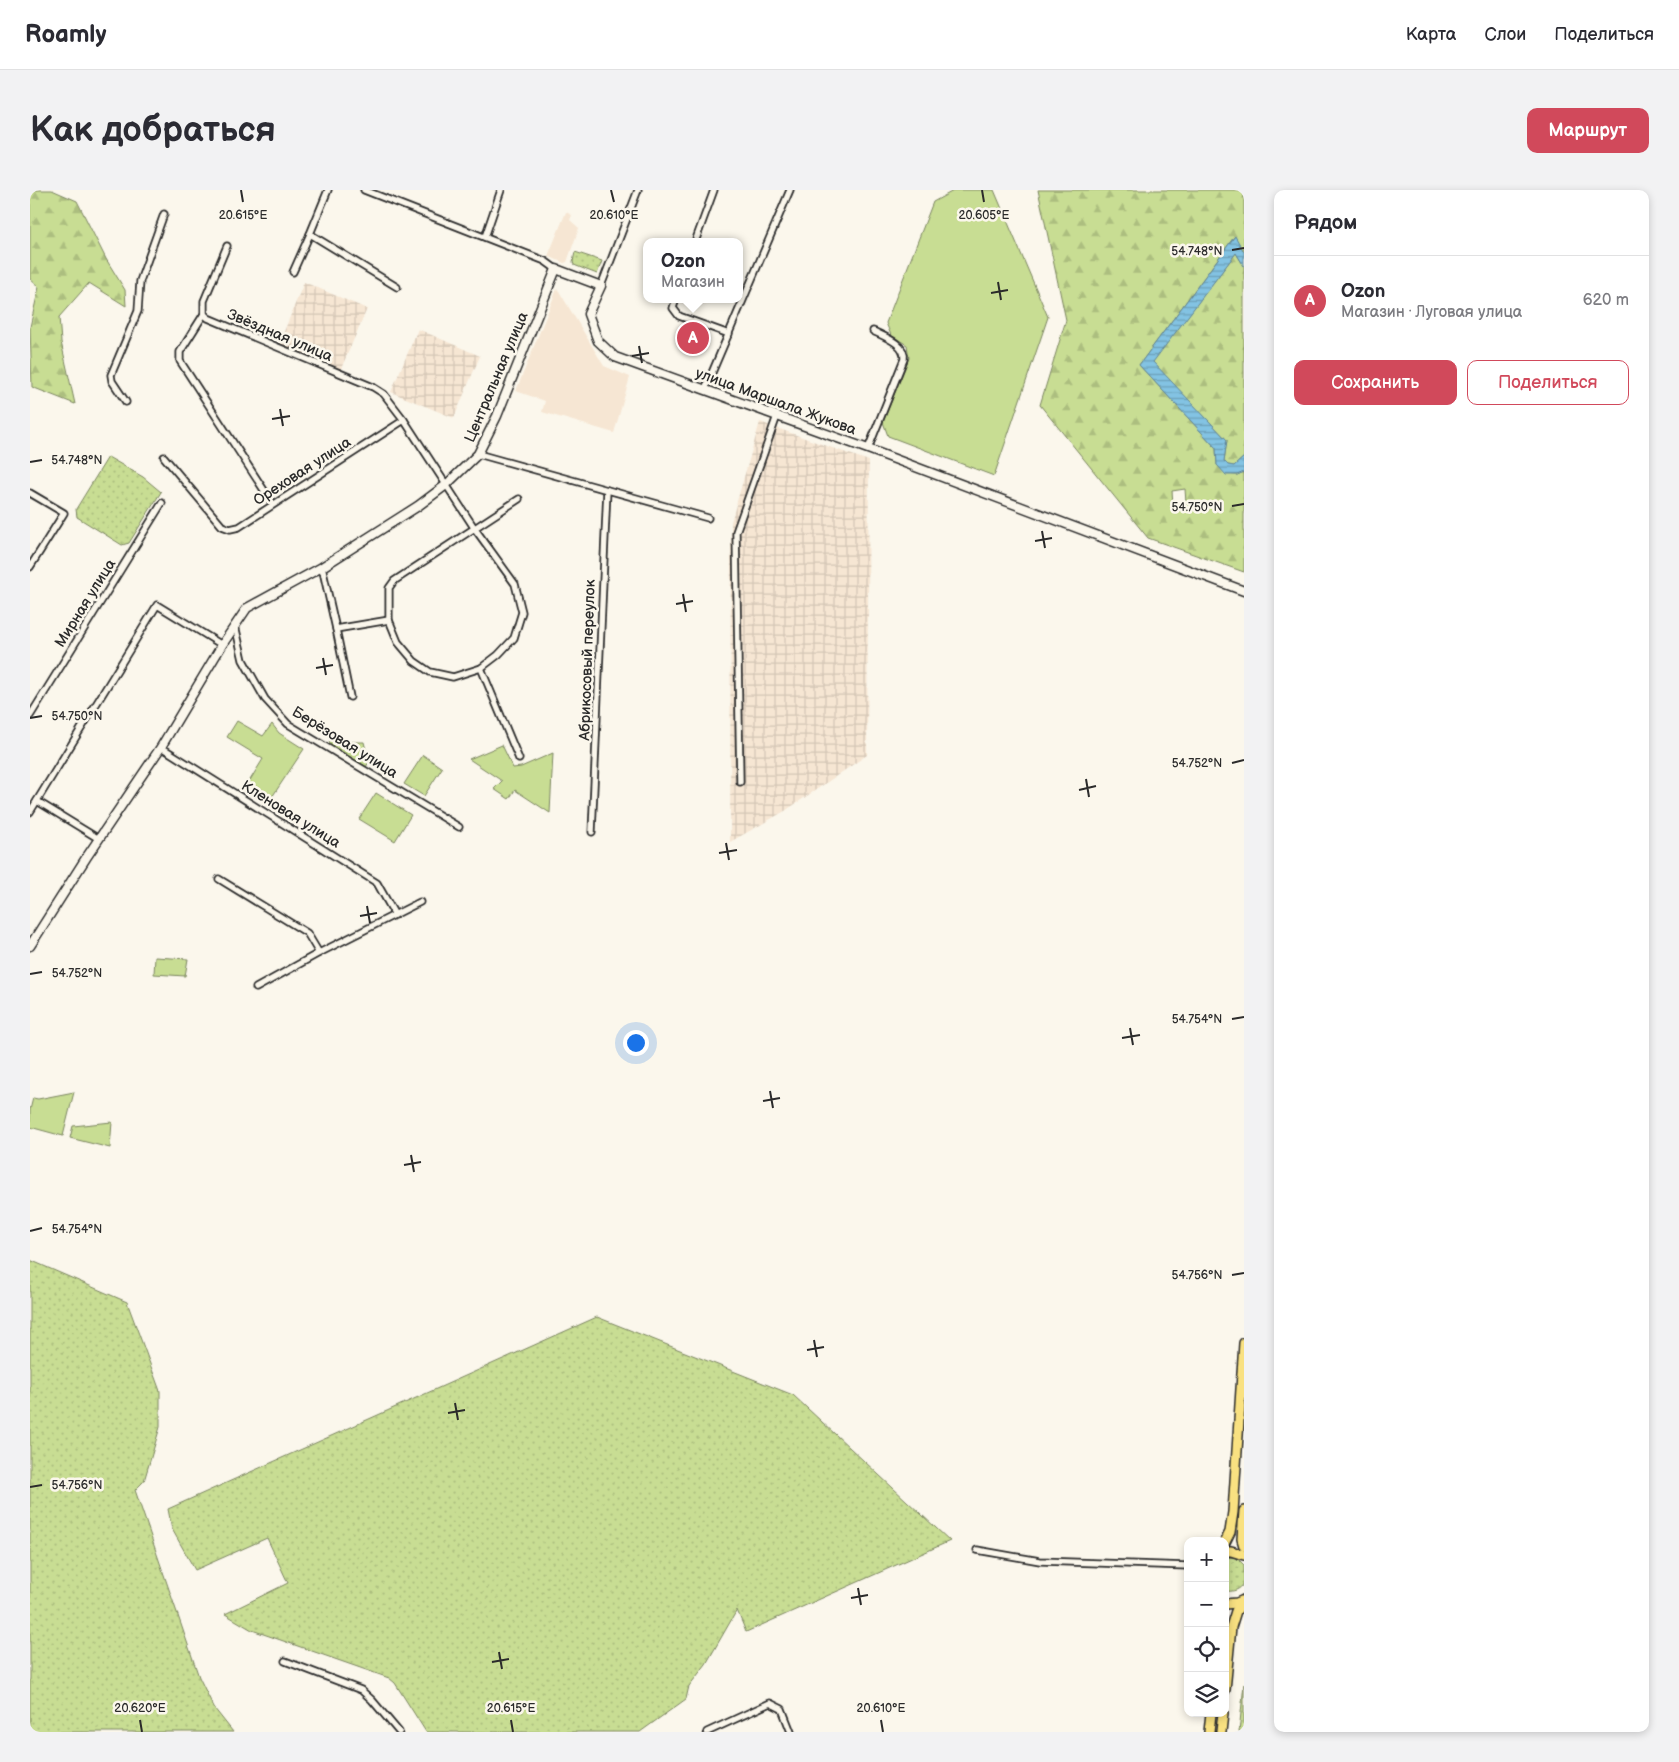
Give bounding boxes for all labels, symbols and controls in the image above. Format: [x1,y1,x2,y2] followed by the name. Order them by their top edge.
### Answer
[25,20,106,49] text: Roamly
[1406,24,1456,45] text: Карта
[1484,24,1526,45] text: Слои
[1554,24,1654,45] text: Поделиться
[1527,108,1649,153] button: Маршрут
[30,109,276,152] text: Как добраться
[219,208,267,223] text: 20.615°E
[590,208,639,223] text: 20.610°E
[958,208,1010,223] text: 20.605°E
[1294,210,1357,235] text: Рядом
[643,238,743,303] popup
[1171,244,1223,259] text: 54.748°N
[661,250,705,273] text: Ozon
[661,273,725,292] text: Магазин
[1341,280,1385,303] text: Ozon
[1305,291,1315,310] text: A
[1583,291,1629,310] text: 620 m
[1341,303,1522,322] text: Магазин · Луговая улица
[224,305,335,366] street label: Звёздная улица
[460,309,533,445] street label: Центральная улица
[677,319,709,357] pin: A
[1294,360,1457,405] button: Сохранить
[1467,360,1629,405] button: Поделиться
[693,364,859,439] street label: улица Маршала Жукова
[250,433,355,510] street label: Ореховая улица
[51,453,103,468] text: 54.748°N
[1172,500,1222,515] text: 54.750°N
[51,555,120,651] street label: Мирная улица
[575,579,600,742] street label: Абрикосовый переулок
[288,702,401,783] street label: Берёзовая улица
[52,709,102,724] text: 54.750°N
[1172,756,1222,771] text: 54.752°N
[238,776,344,853] street label: Кленовая улица
[52,966,102,981] text: 54.752°N
[1172,1012,1222,1027] text: 54.754°N
[623,1030,649,1056] your location
[52,1222,102,1237] text: 54.754°N
[1172,1268,1222,1283] text: 54.756°N
[52,1478,102,1493] text: 54.756°N
[1184,1537,1229,1717] map controls
[1184,1537,1229,1582] button: +
[1184,1582,1229,1627] button: −
[1184,1627,1229,1672] button: locate
[1184,1672,1229,1717] button: layers
[114,1701,166,1716] text: 20.620°E
[487,1701,535,1716] text: 20.615°E
[857,1701,906,1716] text: 20.610°E

